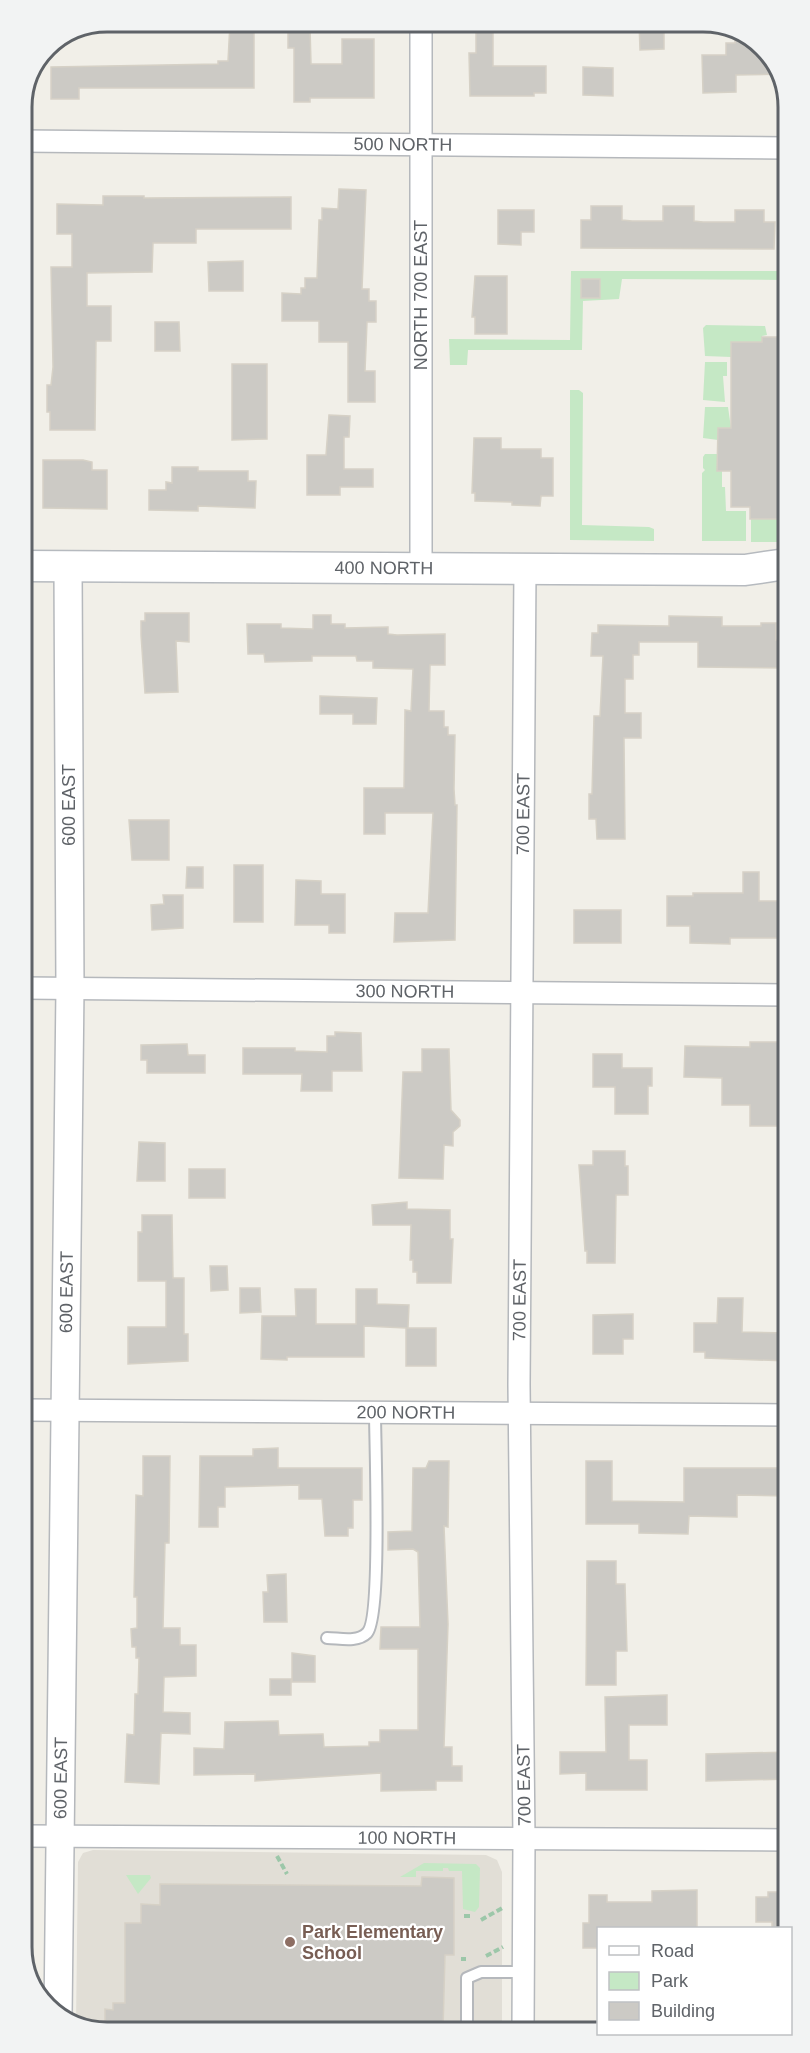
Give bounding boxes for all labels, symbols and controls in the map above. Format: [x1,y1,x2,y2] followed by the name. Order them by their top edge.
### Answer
[354,134,452,155] street label: 500 NORTH
[411,220,431,370] street label: NORTH 700 EAST
[335,558,433,578] street label: 400 NORTH
[59,764,79,846] street label: 600 EAST
[513,773,534,855] street label: 700 EAST
[356,981,454,1002] street label: 300 NORTH
[56,1251,77,1333] street label: 600 EAST
[509,1259,530,1341] street label: 700 EAST
[357,1402,455,1423] street label: 200 NORTH
[50,1737,71,1819] street label: 600 EAST
[513,1744,535,1826] street label: 700 EAST
[358,1828,456,1848] street label: 100 NORTH
[302,1922,443,1963] place label: Park Elementary School
[597,1927,792,2035] legend
[283,1935,297,1949] marker: Park Elementary School
[651,1941,694,1961] text: Road
[651,1971,689,1991] text: Park
[651,2001,715,2021] text: Building

